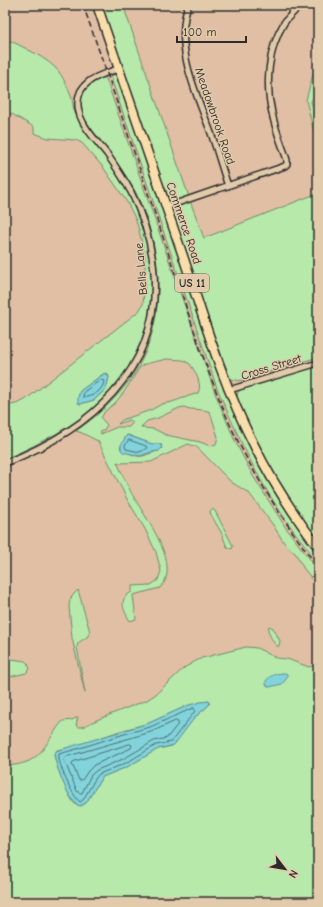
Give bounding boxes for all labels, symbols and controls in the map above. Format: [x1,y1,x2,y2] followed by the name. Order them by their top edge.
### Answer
[177,18,246,44] scale bar
[183,25,216,39] text: 100 m
[192,66,238,166] street label: Meadowbrook Road
[163,180,205,266] street label: Commerce Road
[132,242,150,296] street label: Bells Lane
[175,274,209,292] road number: US 11
[239,351,303,383] street label: Cross Street
[265,849,305,889] north arrow
[286,867,301,880] text: N

